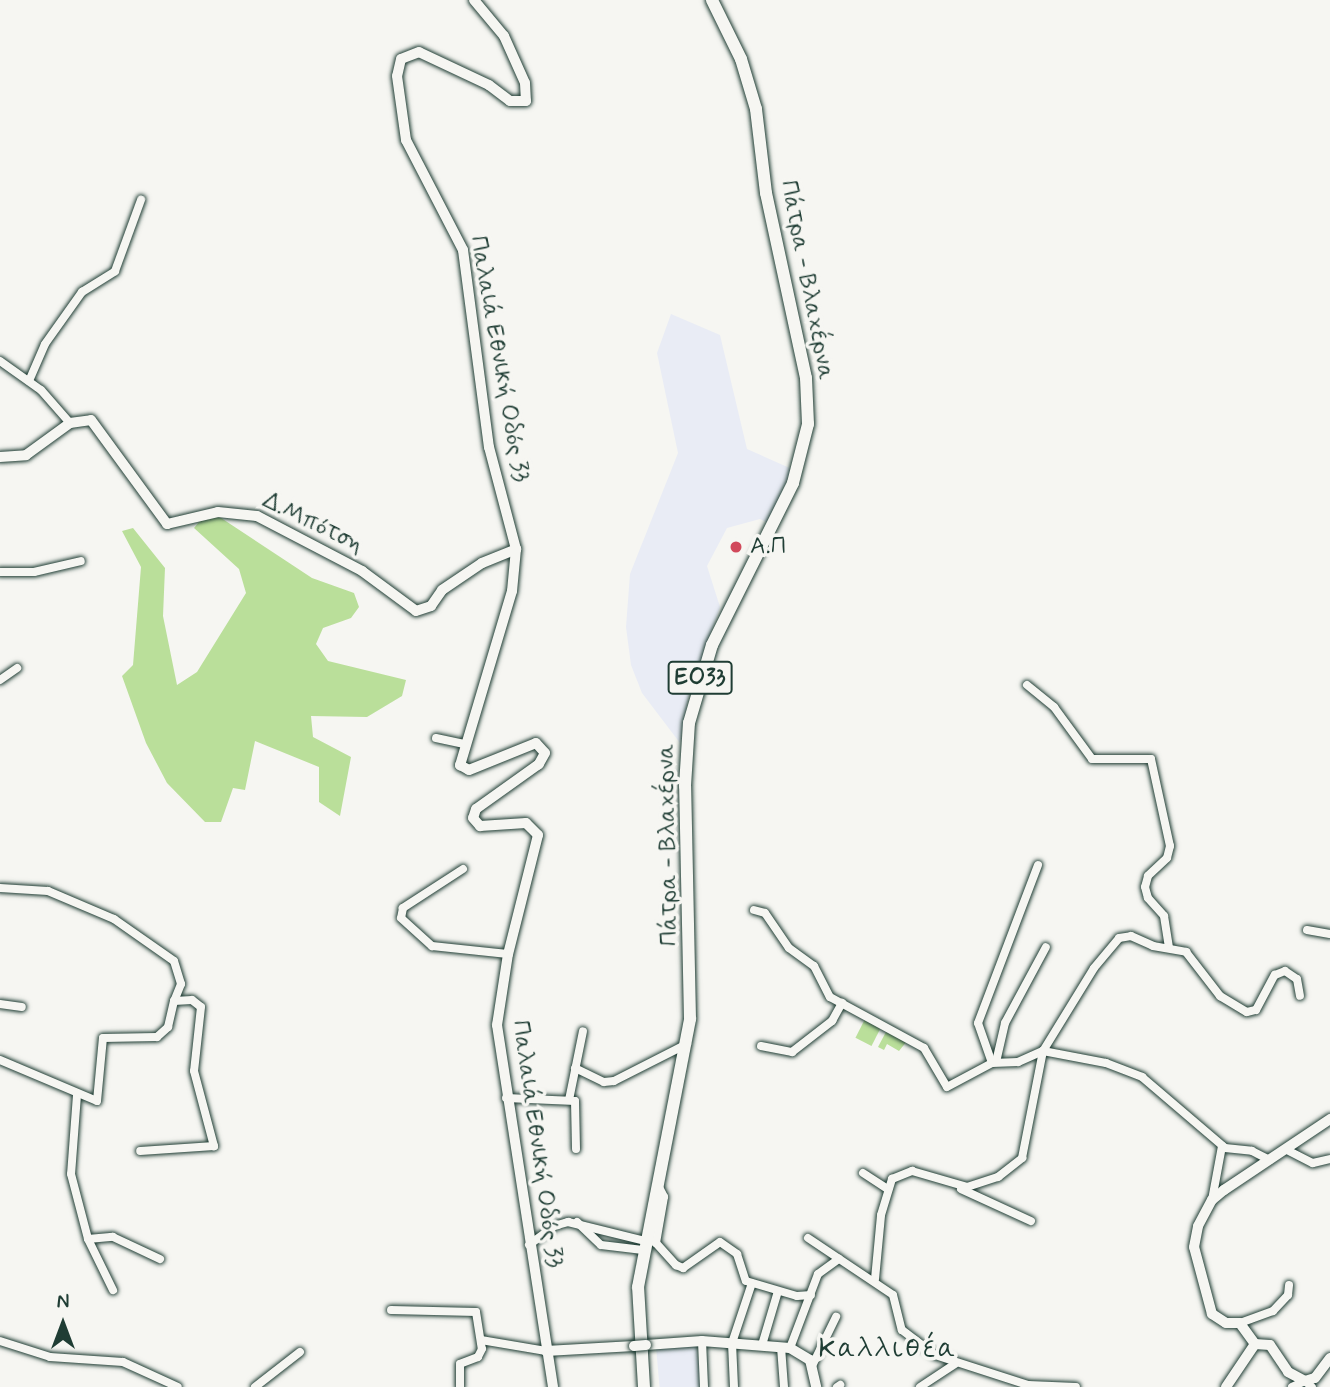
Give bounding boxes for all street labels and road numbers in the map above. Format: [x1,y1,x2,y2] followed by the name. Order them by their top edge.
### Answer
[774,178,840,382] street label: Πάτρα - Βλαχέρνα
[463,234,535,484] street label: Παλαιά Εθνική Οδός 33
[258,486,368,560] street label: Δ.Μπότση
[667,658,733,698] road number: ΕΟ33
[652,744,684,946] street label: Πάτρα - Βλαχέρνα
[505,1018,569,1270] street label: Παλαιά Εθνική Οδός 33

